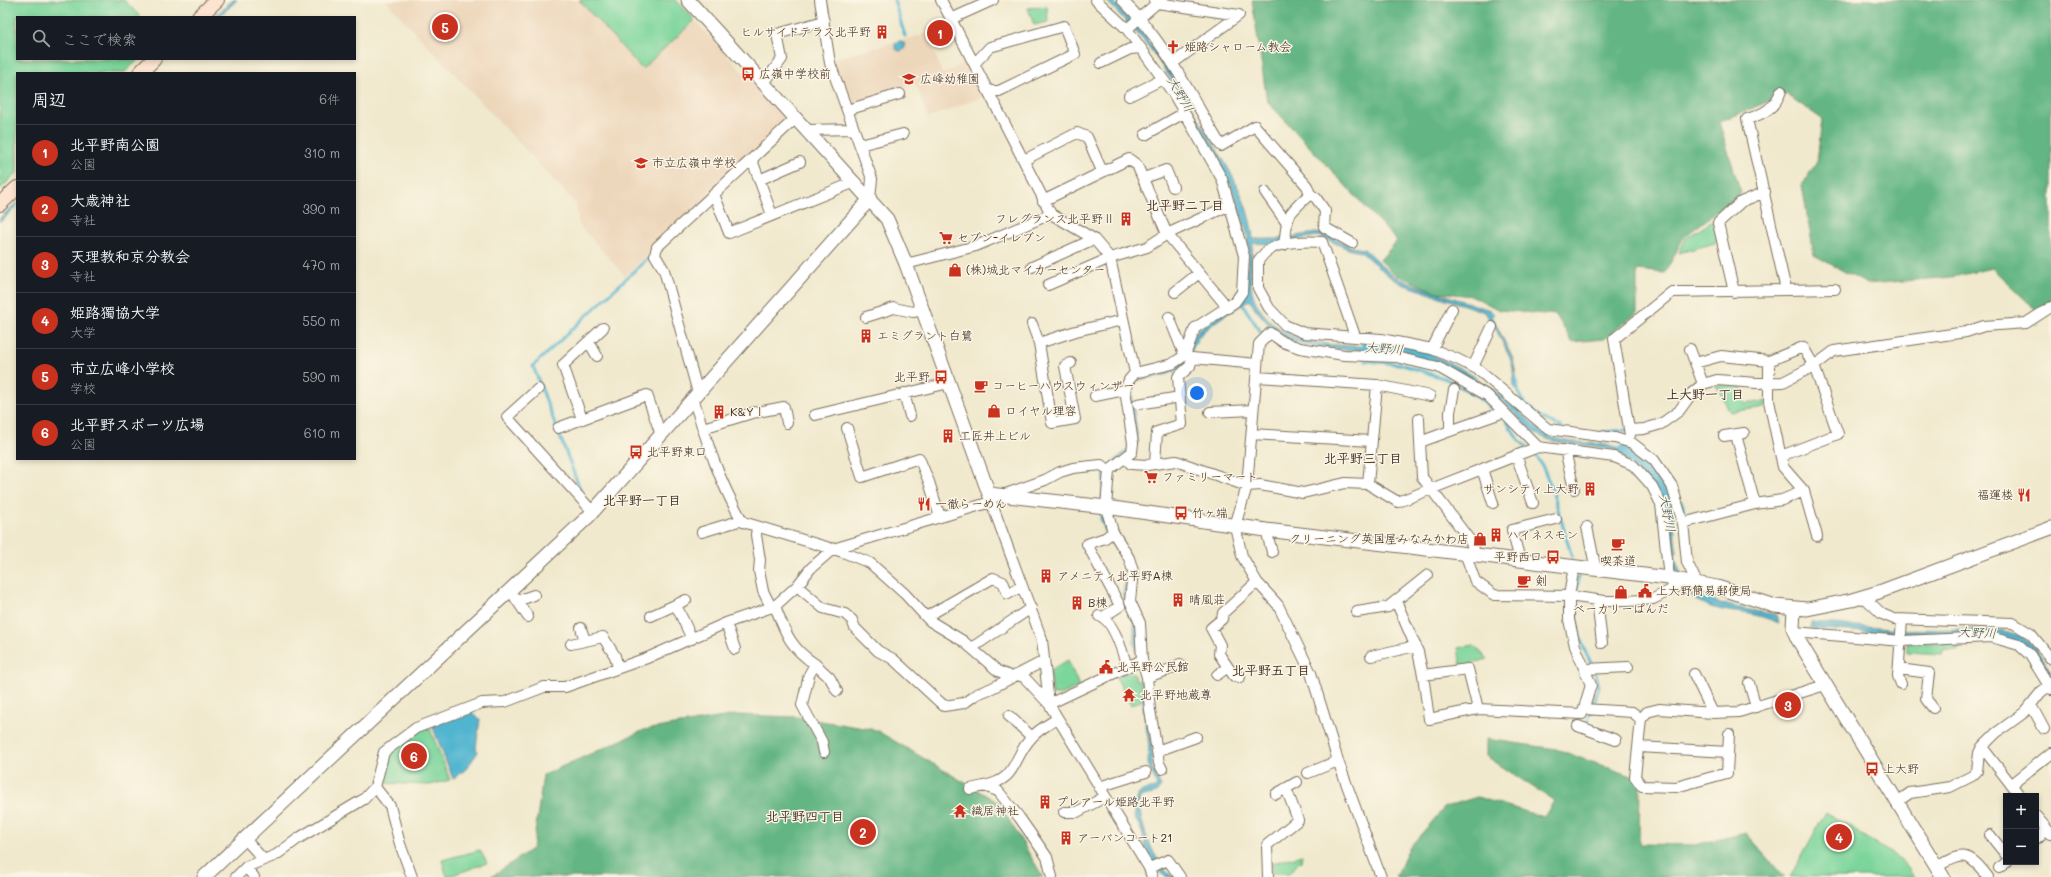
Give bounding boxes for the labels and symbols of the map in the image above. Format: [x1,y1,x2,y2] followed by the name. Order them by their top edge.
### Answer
[432,12,458,42] pin: 5
[927,18,953,48] pin: 1
[740,23,871,39] place label: ヒルサイドテラス北平野
[874,24,890,40] building icon: ヒルサイドテラス北平野
[1184,38,1292,54] place label: 姫路シャローム教会
[1165,39,1181,55] church icon: 姫路シャローム教会
[759,65,831,81] place label: 広嶺中学校前
[740,66,756,82] bus stop icon: 広嶺中学校前
[920,70,980,86] place label: 広峰幼稚園
[901,71,917,87] school or university icon: 広峰幼稚園
[1164,73,1199,115] water label: 大野川
[652,154,736,170] place label: 市立広嶺中学校
[633,155,649,171] school or university icon: 市立広嶺中学校
[1146,196,1224,213] district label: 北平野二丁目
[995,210,1115,226] place label: フレグランス北平野Ⅱ
[1118,211,1134,227] building icon: フレグランス北平野Ⅱ
[957,229,1046,245] place label: セブン-イレブン
[938,230,954,246] supermarket icon: セブン-イレブン
[966,261,1105,277] place label: (株)城北マイカーセンター
[947,262,963,278] shop icon: (株)城北マイカーセンター
[877,327,973,343] place label: エミグラント白鷺
[858,328,874,344] building icon: エミグラント白鷺
[1364,338,1404,357] water label: 大野川
[894,368,930,384] place label: 北平野
[933,369,949,385] bus stop icon: 北平野
[992,377,1135,393] place label: コーヒーハウスウィンザー
[973,378,989,394] cafe icon: コーヒーハウスウィンザー
[1187,383,1207,403] your location
[1666,385,1744,402] district label: 上大野一丁目
[1005,402,1077,418] place label: ロイヤル理容
[730,403,766,419] place label: K&YⅠ
[986,403,1002,419] shop icon: ロイヤル理容
[711,404,727,420] building icon: K&YⅠ
[959,427,1031,443] place label: 工匠井上ビル
[940,428,956,444] building icon: 工匠井上ビル
[647,443,707,459] place label: 北平野東口
[628,444,644,460] bus stop icon: 北平野東口
[1324,449,1402,466] district label: 北平野三丁目
[1162,468,1258,484] place label: ファミリーマート
[1143,469,1159,485] supermarket icon: ファミリーマート
[1483,480,1579,496] place label: サンシティ上大野
[1582,481,1598,497] building icon: サンシティ上大野
[1977,486,2013,502] place label: 福運楼
[2016,487,2032,503] restaurant icon: 福運楼
[603,491,681,508] district label: 北平野一丁目
[1656,492,1681,534] water label: 大野川
[935,495,1007,511] place label: 一徹らーめん
[916,496,932,512] restaurant icon: 一徹らーめん
[1192,504,1228,520] place label: 竹ヶ端
[1173,505,1189,521] bus stop icon: 竹ヶ端
[1507,526,1578,542] place label: ハイネスモン
[1488,527,1504,543] building icon: ハイネスモン
[1289,530,1469,546] place label: クリーニング英国屋みなみかわ店
[1472,531,1488,547] shop icon: クリーニング英国屋みなみかわ店
[1610,536,1626,552] cafe icon: 喫茶道
[1494,548,1542,564] place label: 平野西口
[1545,549,1561,565] bus stop icon: 平野西口
[1600,552,1636,568] place label: 喫茶道
[1057,567,1173,583] place label: アメニティ北平野A棟
[1038,568,1054,584] building icon: アメニティ北平野A棟
[1535,572,1547,588] place label: 剣
[1516,573,1532,589] cafe icon: 剣
[1656,582,1752,598] place label: 上大野簡易郵便局
[1637,583,1653,599] public building icon: 上大野簡易郵便局
[1613,584,1629,600] shop icon: ベーカリーぱんだ
[1189,591,1225,607] place label: 晴風荘
[1170,592,1186,608] building icon: 晴風荘
[1088,594,1107,610] place label: B棟
[1069,595,1085,611] building icon: B棟
[1573,600,1669,616] place label: ベーカリーぱんだ
[1957,622,1997,641] water label: 大野川
[1117,658,1189,674] place label: 北平野公民館
[1098,659,1114,675] public building icon: 北平野公民館
[1232,661,1310,678] district label: 北平野五丁目
[1140,686,1212,702] place label: 北平野地蔵尊
[1121,687,1137,703] temple icon: 北平野地蔵尊
[1775,690,1801,720] pin: 3
[401,741,427,771] pin: 6
[1883,760,1919,776] place label: 上大野
[1864,761,1880,777] bus stop icon: 上大野
[1056,793,1175,809] place label: プレアール姫路北平野
[1037,794,1053,810] building icon: プレアール姫路北平野
[971,802,1019,818] place label: 織居神社
[952,803,968,819] temple icon: 織居神社
[766,807,844,824] district label: 北平野四丁目
[850,817,876,847] pin: 2
[1826,822,1852,852] pin: 4
[1077,829,1173,845] place label: アーバンコート21
[1058,830,1074,846] building icon: アーバンコート21

